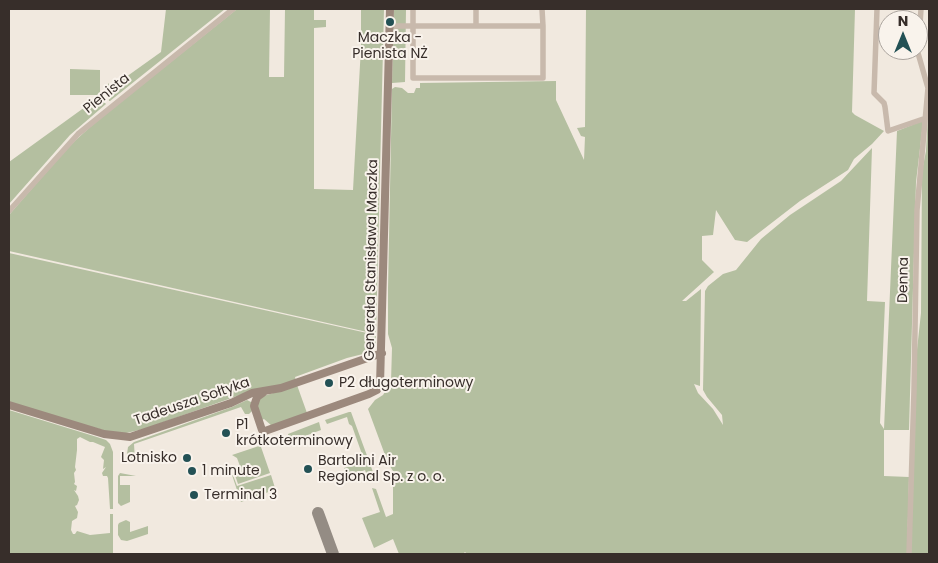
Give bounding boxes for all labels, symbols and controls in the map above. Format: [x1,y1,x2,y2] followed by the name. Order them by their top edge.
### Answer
[878,10,928,60] north arrow
[898,11,908,31] text: N
[384,16,396,28] marker: Maczka - Pienista NŻ
[352,30,428,62] place label: Maczka - Pienista NŻ
[81,70,133,118] street label: Pienista
[362,159,382,361] street label: Generała Stanisława Maczka
[895,257,913,303] street label: Denna
[132,374,252,430] street label: Tadeusza Sołtyka
[339,375,473,391] place label: P2 długoterminowy
[323,377,335,389] marker: P2 długoterminowy
[236,417,353,450] place label: P1 krótkoterminowy
[220,427,232,439] marker: P1 krótkoterminowy
[121,450,177,466] place label: Lotnisko
[181,452,193,464] marker: Lotnisko
[318,453,445,486] place label: Bartolini Air Regional Sp. z o. o.
[202,463,260,479] place label: 1 minute
[302,463,314,475] marker: Bartolini Air Regional Sp. z o. o.
[186,465,198,477] marker: 1 minute
[204,487,277,503] place label: Terminal 3
[188,489,200,501] marker: Terminal 3

